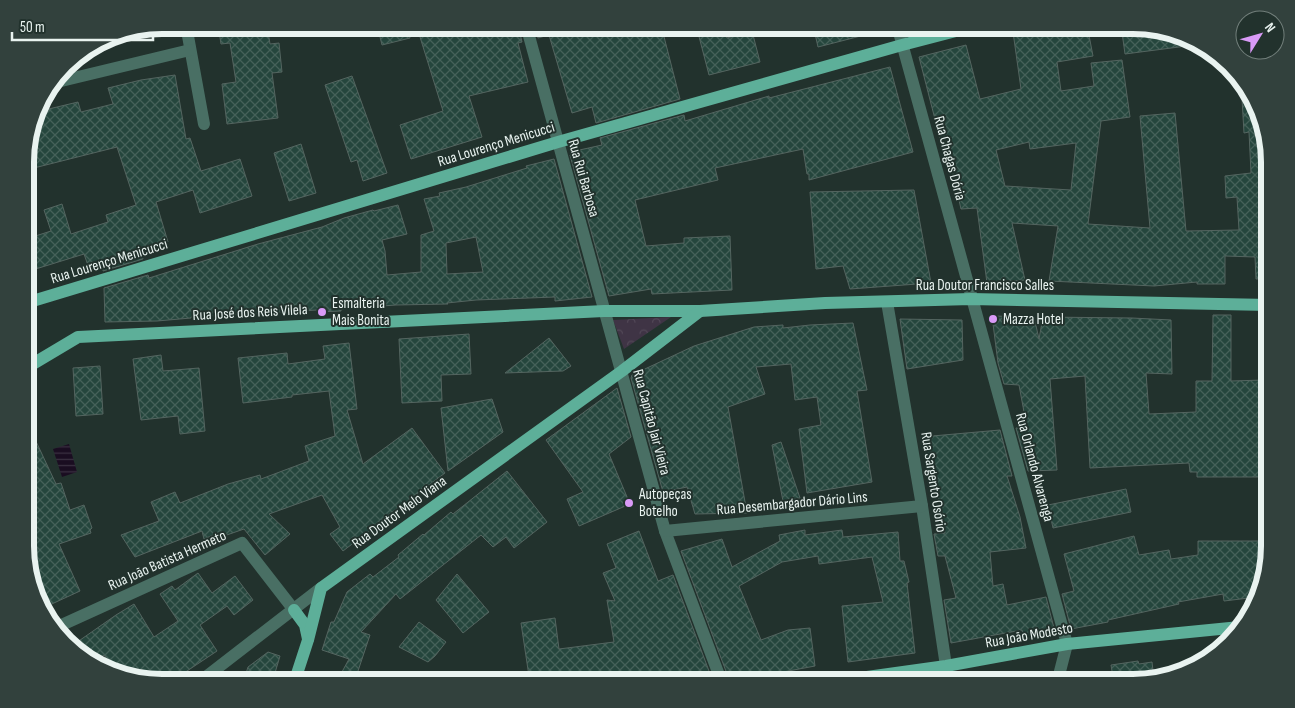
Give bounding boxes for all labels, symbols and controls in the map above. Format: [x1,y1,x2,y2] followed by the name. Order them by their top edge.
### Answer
[12,10,154,42] scale bar
[1235,10,1285,60] north arrow
[20,18,45,37] text: 50 m
[1261,19,1279,36] text: N
[929,114,970,203] street label: Rua Chagas Dória
[435,118,557,171] street label: Rua Lourenço Menicucci
[563,137,604,219] street label: Rua Rui Barbosa
[48,235,170,288] street label: Rua Lourenço Menicucci
[916,276,1054,295] street label: Rua Doutor Francisco Salles
[332,294,390,330] place label: Esmalteria Mais Bonita
[192,300,308,325] street label: Rua José dos Reis Vilela
[316,306,328,318] marker: Esmalteria Mais Bonita
[1003,310,1064,329] place label: Mazza Hotel
[987,313,999,325] marker: Mazza Hotel
[628,367,675,477] street label: Rua Capitão Jair Vieira
[1011,411,1058,524] street label: Rua Orlando Alvarenga
[916,431,951,534] street label: Rua Sargento Osório
[348,472,451,553] street label: Rua Doutor Melo Viana
[638,485,692,521] place label: Autopeças Botelho
[716,487,868,520] street label: Rua Desembargador Dário Lins
[623,497,635,509] marker: Autopeças Botelho
[105,526,229,595] street label: Rua João Batista Hermeto
[984,618,1074,653] street label: Rua João Modesto

